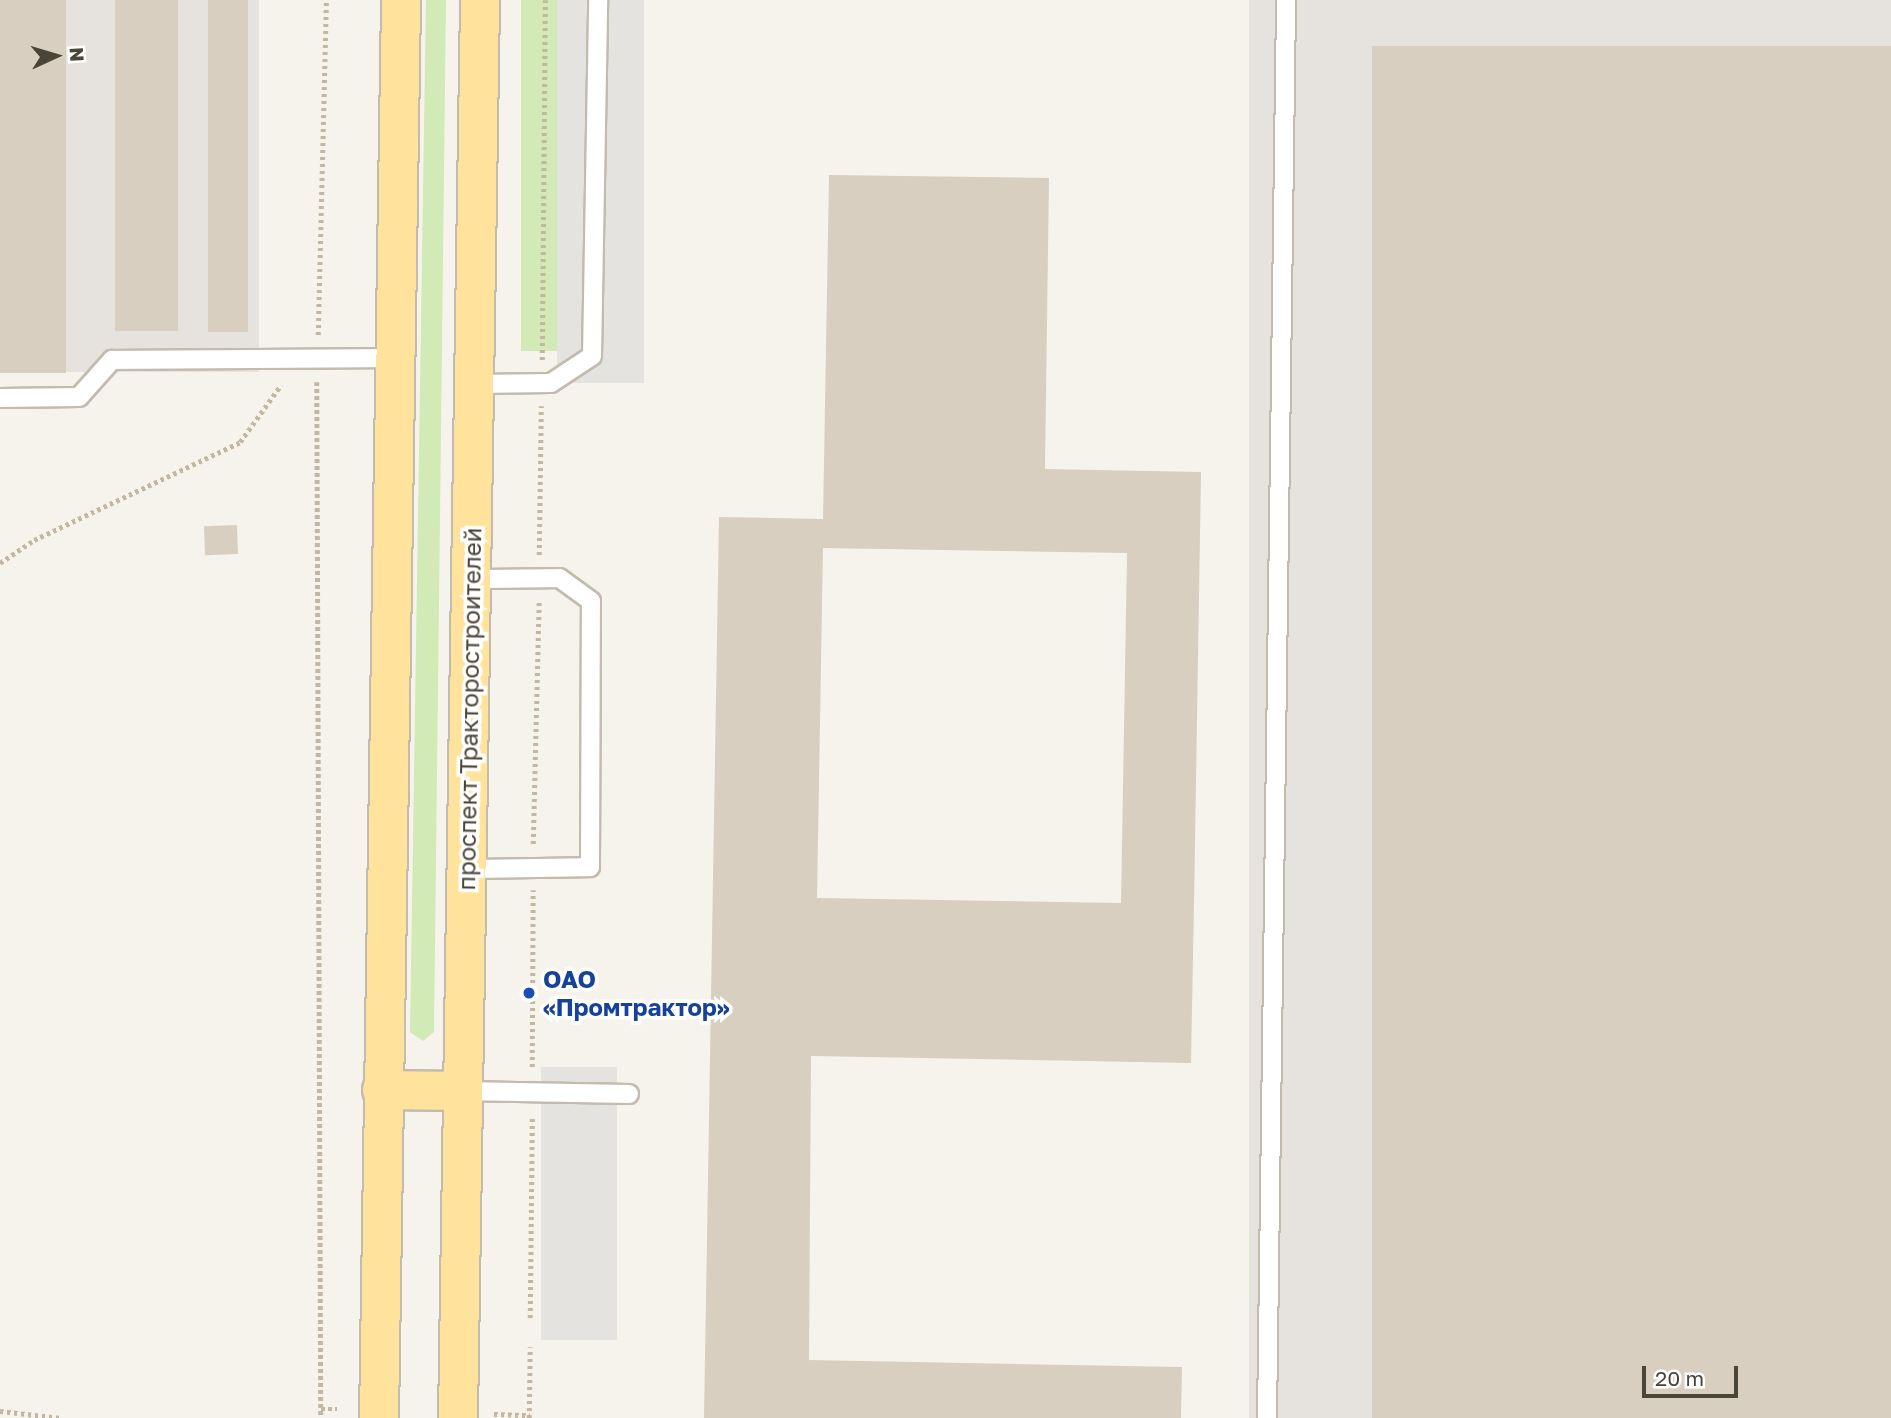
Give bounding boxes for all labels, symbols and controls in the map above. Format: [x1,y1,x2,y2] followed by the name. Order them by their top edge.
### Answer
[21,21,91,91] north arrow
[65,46,89,63] text: N
[451,527,487,891] street label: проспект Тракторостроителей
[543,965,730,1021] place label: ОАО «Промтрактор»
[521,985,537,1001] marker: ОАО «Промтрактор»
[1646,1352,1742,1396] scale bar
[1655,1365,1704,1391] text: 20 m

